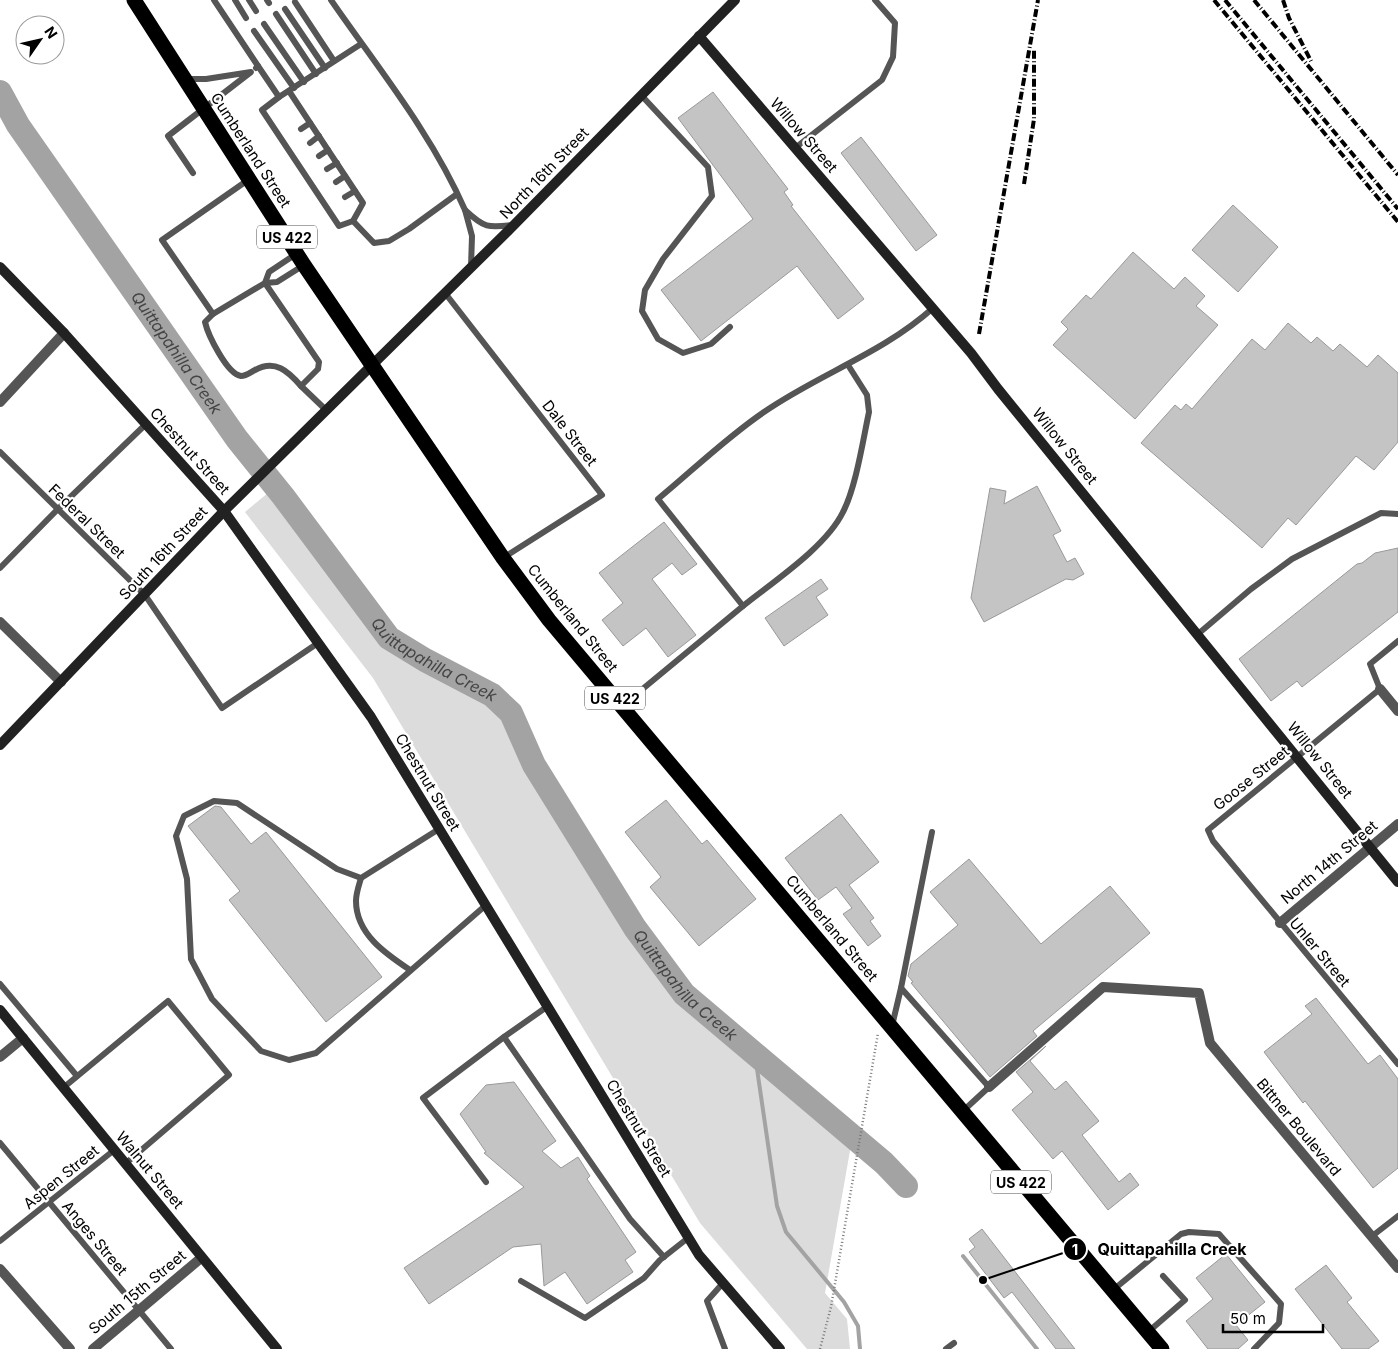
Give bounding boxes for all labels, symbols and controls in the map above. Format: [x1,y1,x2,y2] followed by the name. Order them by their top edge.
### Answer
[15,15,65,65] north arrow
[41,23,61,42] text: N
[207,89,295,211] street label: Cumberland Street
[766,94,842,176] street label: Willow Street
[496,123,593,223] street label: North 16th Street
[257,226,317,248] road number: US 422
[127,287,227,418] water label: Quittapahilla Creek
[538,396,602,470] street label: Dale Street
[146,404,234,499] street label: Chestnut Street
[1028,404,1102,488] street label: Willow Street
[45,480,129,562] street label: Federal Street
[115,502,211,604] street label: South 16th Street
[524,560,622,676] street label: Cumberland Street
[367,613,500,706] water label: Quittapahilla Creek
[585,686,645,710] road number: US 422
[1283,718,1357,802] street label: Willow Street
[391,730,465,834] street label: Chestnut Street
[1209,741,1293,814] street label: Goose Street
[1277,816,1381,908] street label: North 14th Street
[782,871,882,985] street label: Cumberland Street
[1286,913,1355,991] street label: Unler Street
[629,925,742,1045] water label: Quittapahilla Creek
[1253,1074,1345,1180] street label: Bittner Boulevard
[602,1076,676,1180] street label: Chestnut Street
[112,1127,188,1213] street label: Walnut Street
[19,1141,103,1213] street label: Aspen Street
[991,1170,1051,1194] road number: US 422
[58,1197,132,1279] street label: Anges Street
[1063,1234,1257,1265] callout: Quittapahilla Creek
[1097,1239,1247,1259] text: Quittapahilla Creek
[1072,1240,1078,1259] text: 1
[85,1246,190,1338] street label: South 15th Street
[1223,1302,1323,1334] scale bar
[1230,1309,1266,1328] text: 50 m

